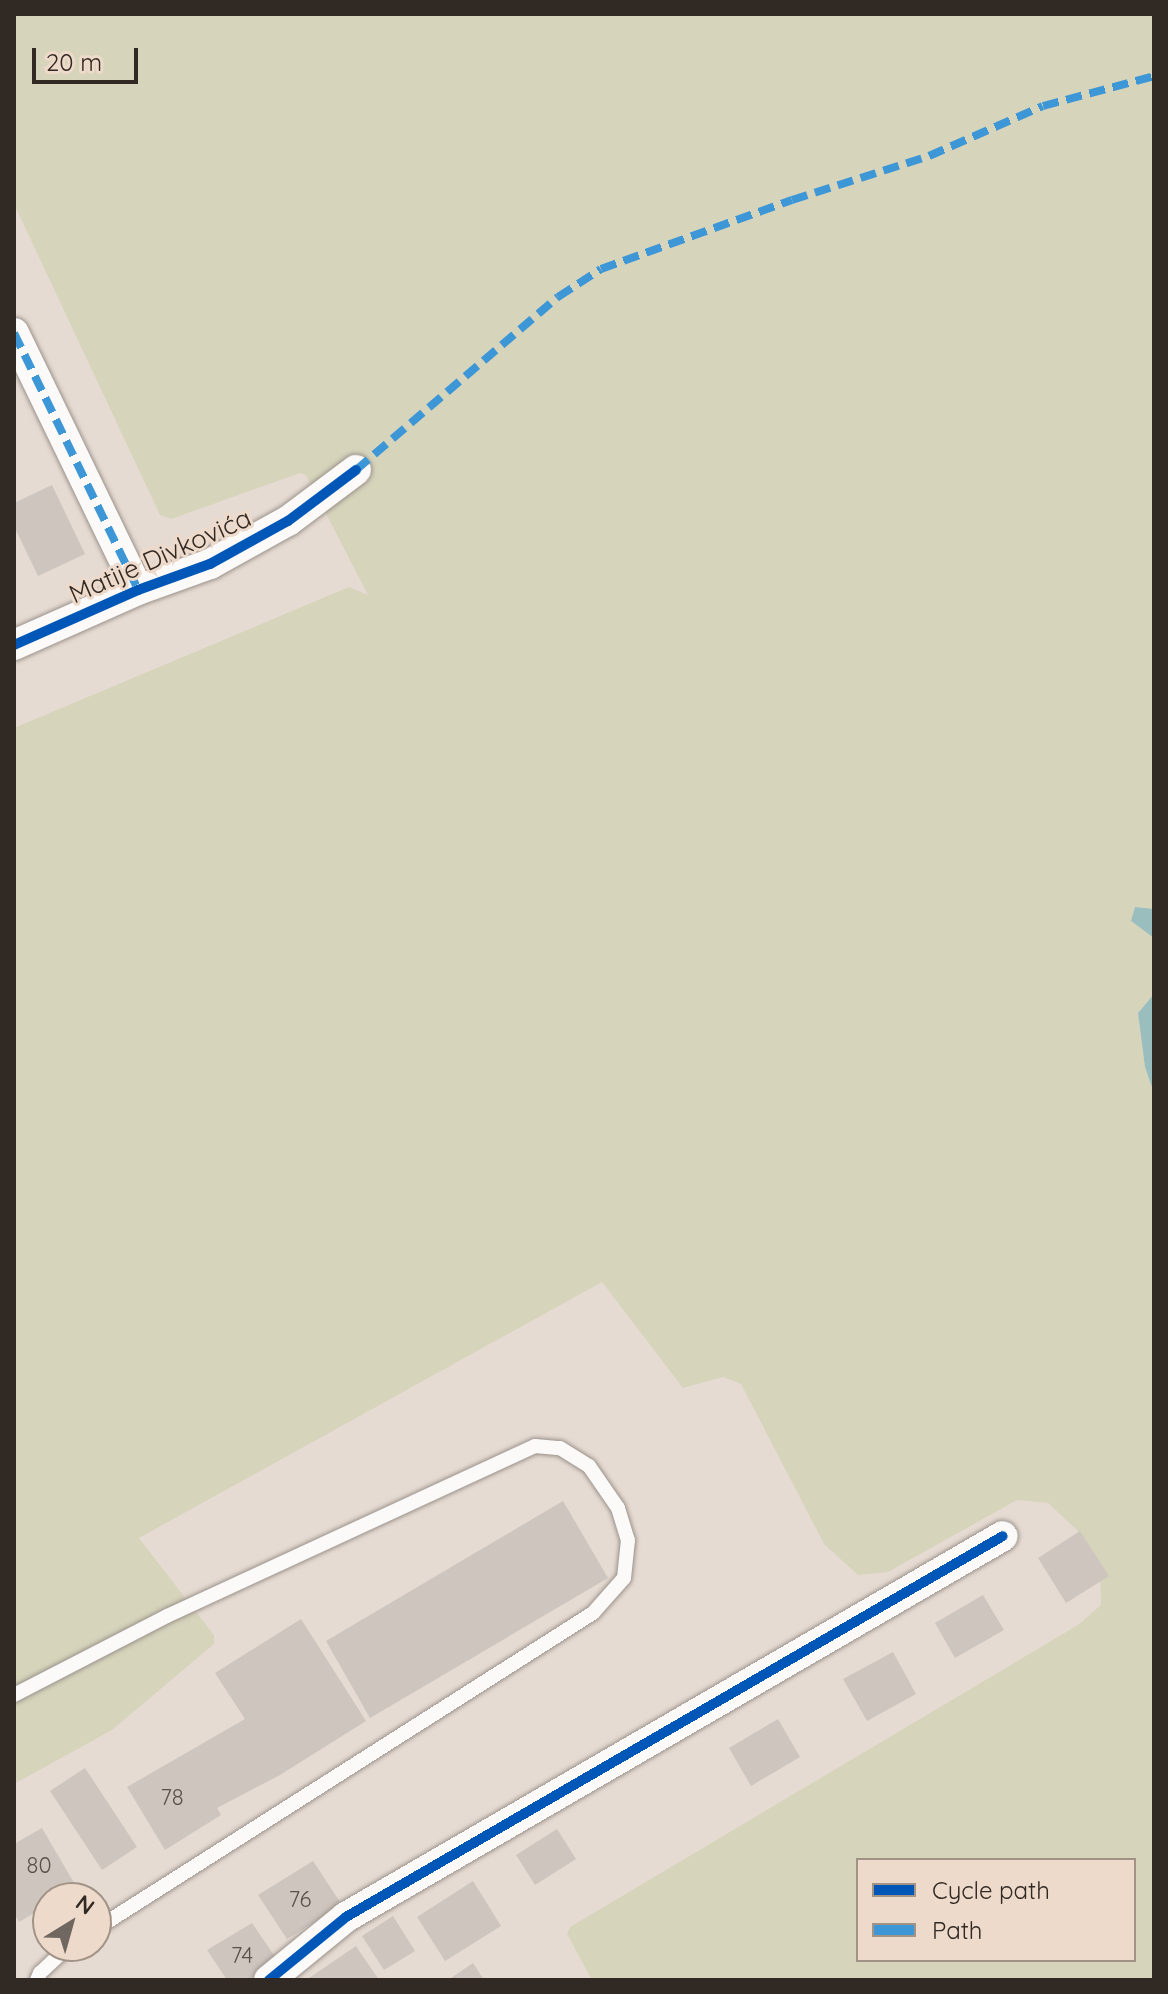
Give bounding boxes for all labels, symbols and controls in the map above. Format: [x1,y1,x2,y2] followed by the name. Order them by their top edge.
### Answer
[36,32,142,82] scale bar
[46,47,102,77] text: 20 m
[64,502,256,610] street label: Matije Divkovića
[160,1785,184,1811] house number: 78
[27,1853,51,1879] house number: 80
[856,1858,1136,1962] legend
[932,1875,1050,1905] text: Cycle path
[32,1882,112,1962] north arrow
[289,1887,311,1913] house number: 76
[70,1888,100,1920] text: N
[932,1915,983,1945] text: Path
[231,1943,253,1969] house number: 74

